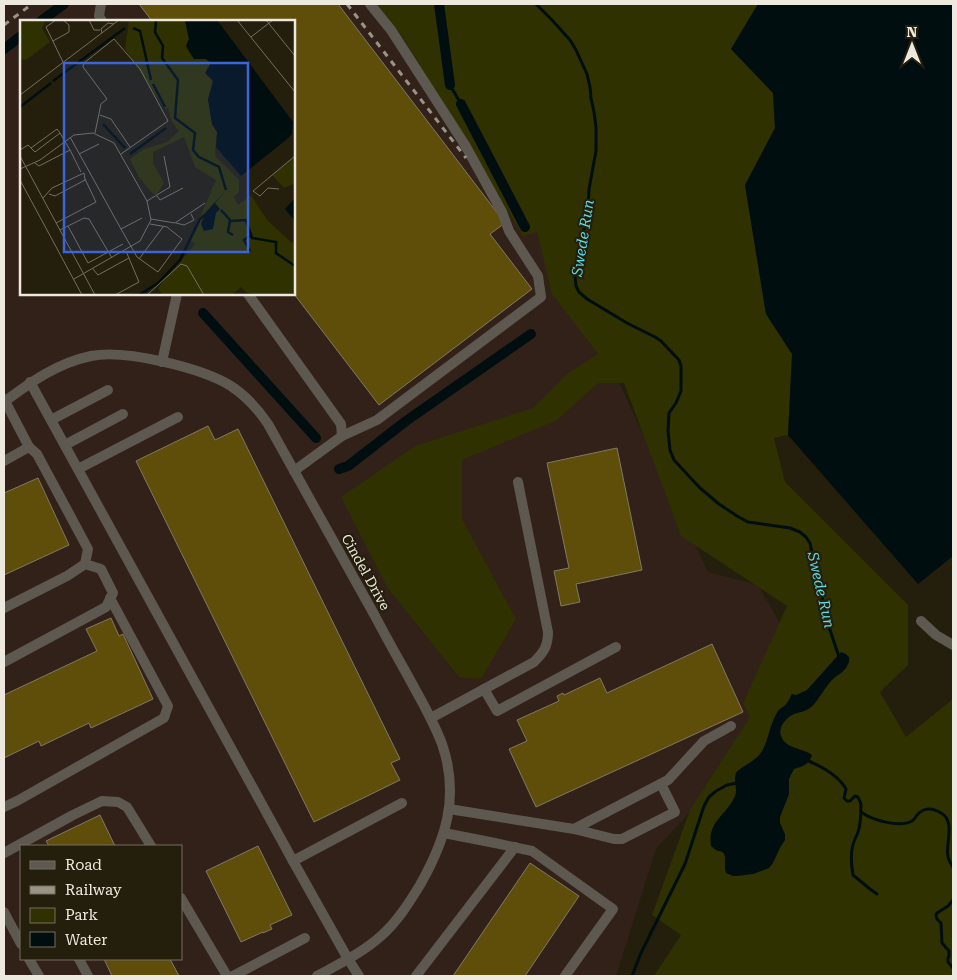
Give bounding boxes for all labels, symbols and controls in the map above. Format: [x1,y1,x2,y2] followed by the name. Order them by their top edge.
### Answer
[20,20,295,295] inset map
[887,20,937,70] north arrow
[907,24,918,40] text: N
[568,198,598,279] water label: Swede Run
[338,531,394,613] street label: Cindel Drive
[803,549,839,630] water label: Swede Run
[20,845,182,960] legend
[65,856,102,874] text: Road
[65,881,122,899] text: Railway
[65,906,99,924] text: Park
[65,931,107,949] text: Water

